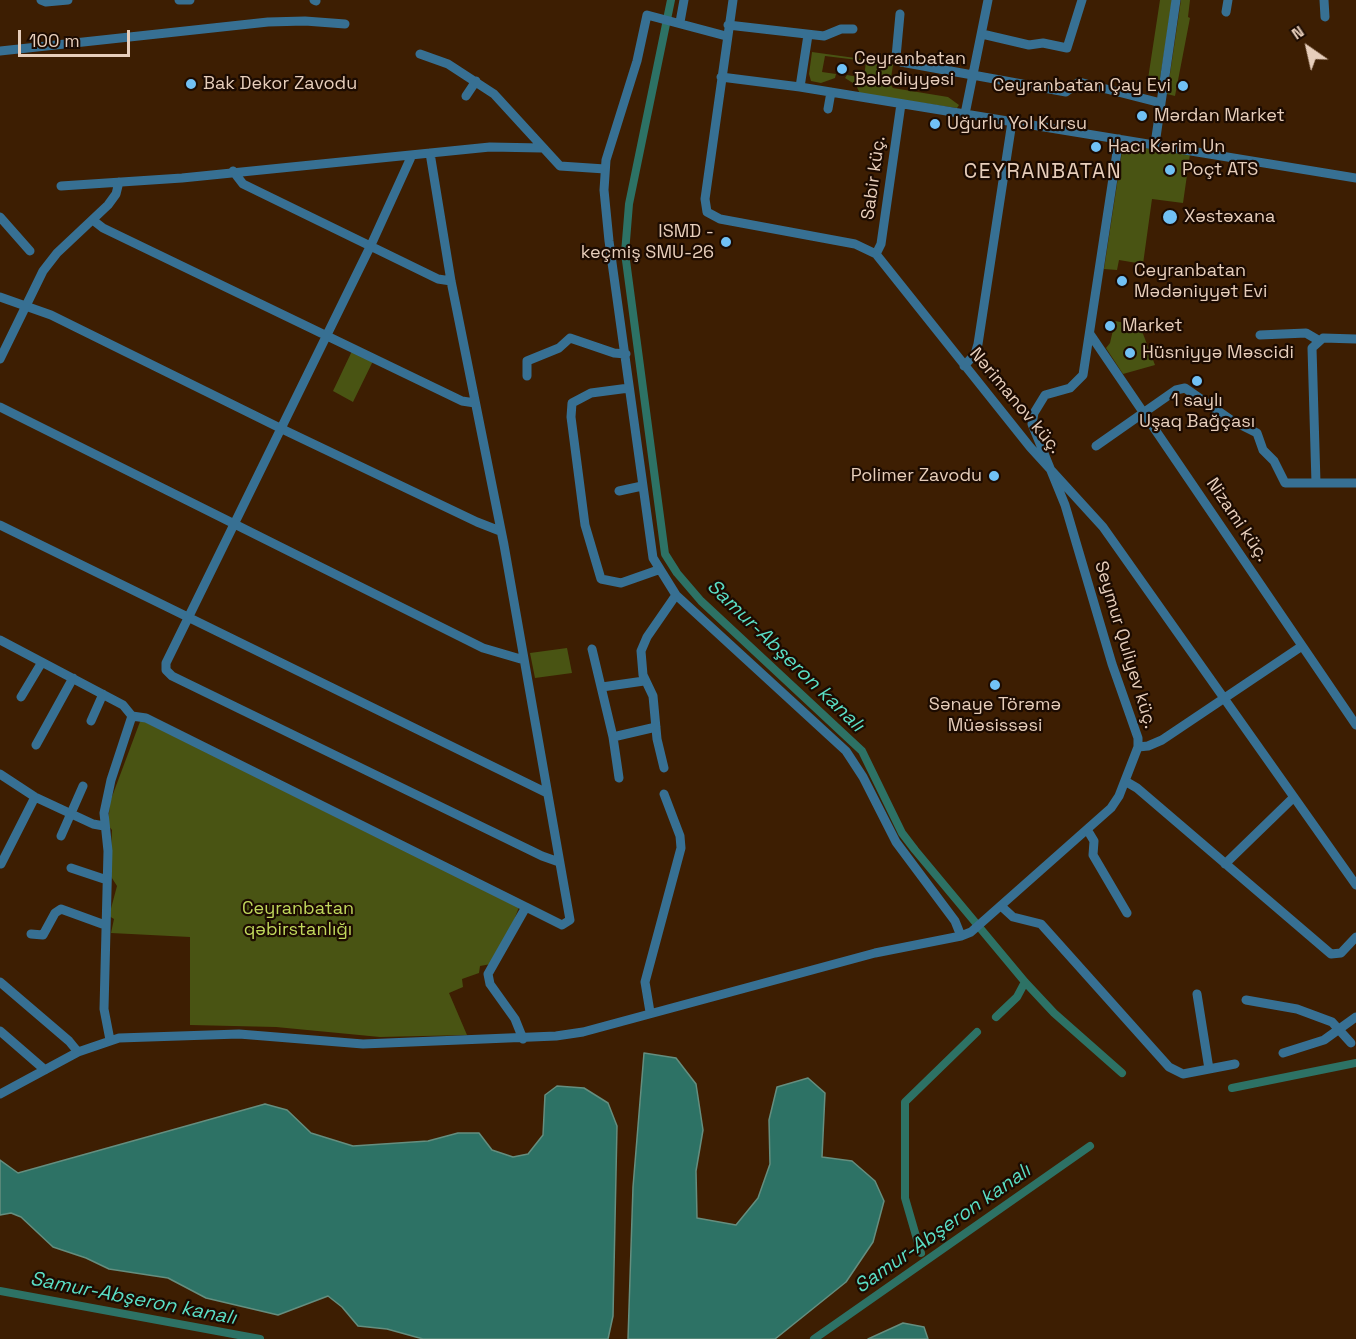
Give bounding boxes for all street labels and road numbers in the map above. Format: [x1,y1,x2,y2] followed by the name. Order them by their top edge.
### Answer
[857,135,891,221] street label: Sabir küç.
[964,344,1066,458] street label: Nərimanov küç.
[1201,474,1273,566] street label: Nizami küç.
[1089,559,1161,731] street label: Seymur Quliyev küç.

